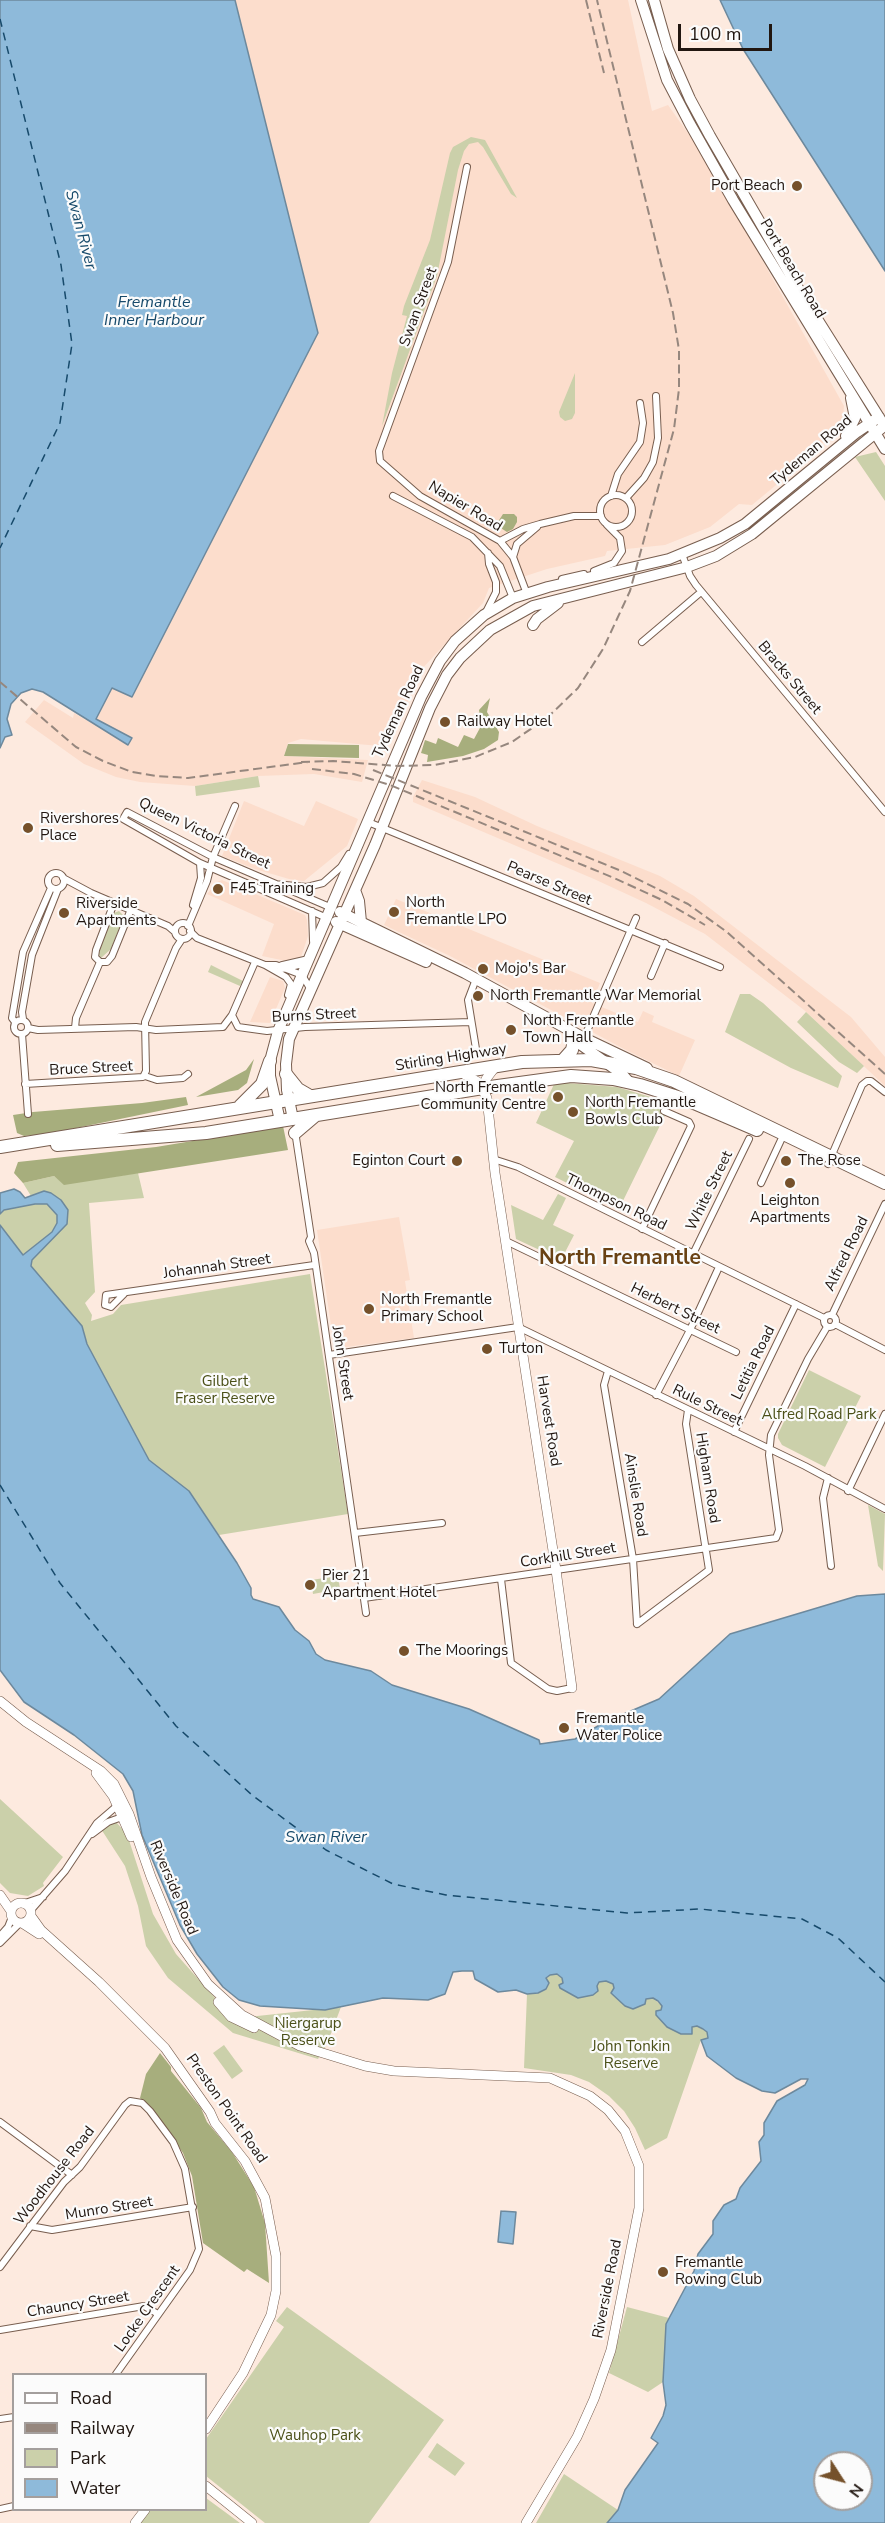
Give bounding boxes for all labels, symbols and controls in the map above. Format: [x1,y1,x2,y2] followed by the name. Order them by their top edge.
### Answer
[681,12,776,50] scale bar
[689,22,741,46] text: 100 m
[711,177,785,195] place label: Port Beach
[790,179,804,193] marker: Port Beach
[60,188,100,272] water label: Swan River
[755,216,829,322] street label: Port Beach Road
[396,265,442,349] street label: Swan Street
[104,293,204,331] water label: Fremantle Inner Harbour
[768,412,856,490] street label: Tydeman Road
[425,478,505,536] street label: Napier Road
[753,638,825,718] street label: Bracks Street
[370,663,428,761] street label: Tydeman Road
[457,713,552,731] place label: Railway Hotel
[438,715,452,729] marker: Railway Hotel
[135,794,273,874] street label: Queen Victoria Street
[40,810,119,845] place label: Rivershores Place
[21,821,35,835] marker: Rivershores Place
[504,858,594,910] street label: Pearse Street
[230,880,314,898] place label: F45 Training
[211,882,225,896] marker: F45 Training
[406,894,507,929] place label: North Fremantle LPO
[76,895,156,930] place label: Riverside Apartments
[387,905,401,919] marker: North Fremantle LPO
[57,906,71,920] marker: Riverside Apartments
[495,960,566,978] place label: Mojo's Bar
[476,962,490,976] marker: Mojo's Bar
[490,987,701,1005] place label: North Fremantle War Memorial
[471,989,485,1003] marker: North Fremantle War Memorial
[271,1005,357,1027] street label: Burns Street
[523,1012,634,1047] place label: North Fremantle Town Hall
[504,1023,518,1037] marker: North Fremantle Town Hall
[394,1040,508,1076] street label: Stirling Highway
[49,1058,133,1080] street label: Bruce Street
[421,1079,546,1114] place label: North Fremantle Community Centre
[551,1090,565,1104] marker: North Fremantle Community Centre
[585,1094,696,1129] place label: North Fremantle Bowls Club
[566,1105,580,1119] marker: North Fremantle Bowls Club
[683,1148,737,1234] street label: White Street
[352,1152,445,1170] place label: Eginton Court
[798,1152,861,1170] place label: The Rose
[450,1154,464,1168] marker: Eginton Court
[779,1154,793,1168] marker: The Rose
[562,1171,670,1235] street label: Thompson Road
[783,1176,797,1190] marker: Leighton Apartments
[750,1192,830,1227] place label: Leighton Apartments
[821,1214,873,1294] street label: Alfred Road
[539,1246,701,1272] district label: North Fremantle
[162,1251,272,1283] street label: Johannah Street
[627,1280,723,1338] street label: Herbert Street
[381,1291,492,1326] place label: North Fremantle Primary School
[362,1302,376,1316] marker: North Fremantle Primary School
[728,1323,780,1403] street label: Letitia Road
[327,1325,357,1401] street label: John Street
[499,1340,543,1358] place label: Turton
[480,1342,494,1356] marker: Turton
[175,1373,275,1408] park label: Gilbert Fraser Reserve
[532,1374,564,1468] street label: Harvest Road
[669,1381,745,1431] street label: Rule Street
[762,1406,876,1424] park label: Alfred Road Park
[691,1431,723,1525] street label: Higham Road
[619,1452,651,1538] street label: Ainslie Road
[519,1540,617,1572] street label: Corkhill Street
[322,1567,436,1602] place label: Pier 21 Apartment Hotel
[303,1578,317,1592] marker: Pier 21 Apartment Hotel
[416,1642,508,1660] place label: The Moorings
[397,1644,411,1658] marker: The Moorings
[576,1710,662,1745] place label: Fremantle Water Police
[557,1721,571,1735] marker: Fremantle Water Police
[285,1828,367,1848] water label: Swan River
[145,1838,201,1938] street label: Riverside Road
[274,2015,342,2050] park label: Niergarup Reserve
[592,2038,670,2073] park label: John Tonkin Reserve
[182,2051,270,2167] street label: Preston Point Road
[11,2123,99,2229] street label: Woodhouse Road
[64,2193,154,2225] street label: Munro Street
[590,2238,626,2340] street label: Riverside Road
[675,2254,762,2289] place label: Fremantle Rowing Club
[111,2262,185,2356] street label: Locke Crescent
[656,2265,670,2279] marker: Fremantle Rowing Club
[26,2288,130,2322] street label: Chauncy Street
[12,2373,207,2511] legend
[70,2386,112,2410] text: Road
[70,2416,135,2440] text: Railway
[269,2427,361,2445] park label: Wauhop Park
[70,2446,106,2470] text: Park
[813,2451,873,2511] north arrow
[70,2476,121,2500] text: Water
[844,2479,868,2502] text: N

